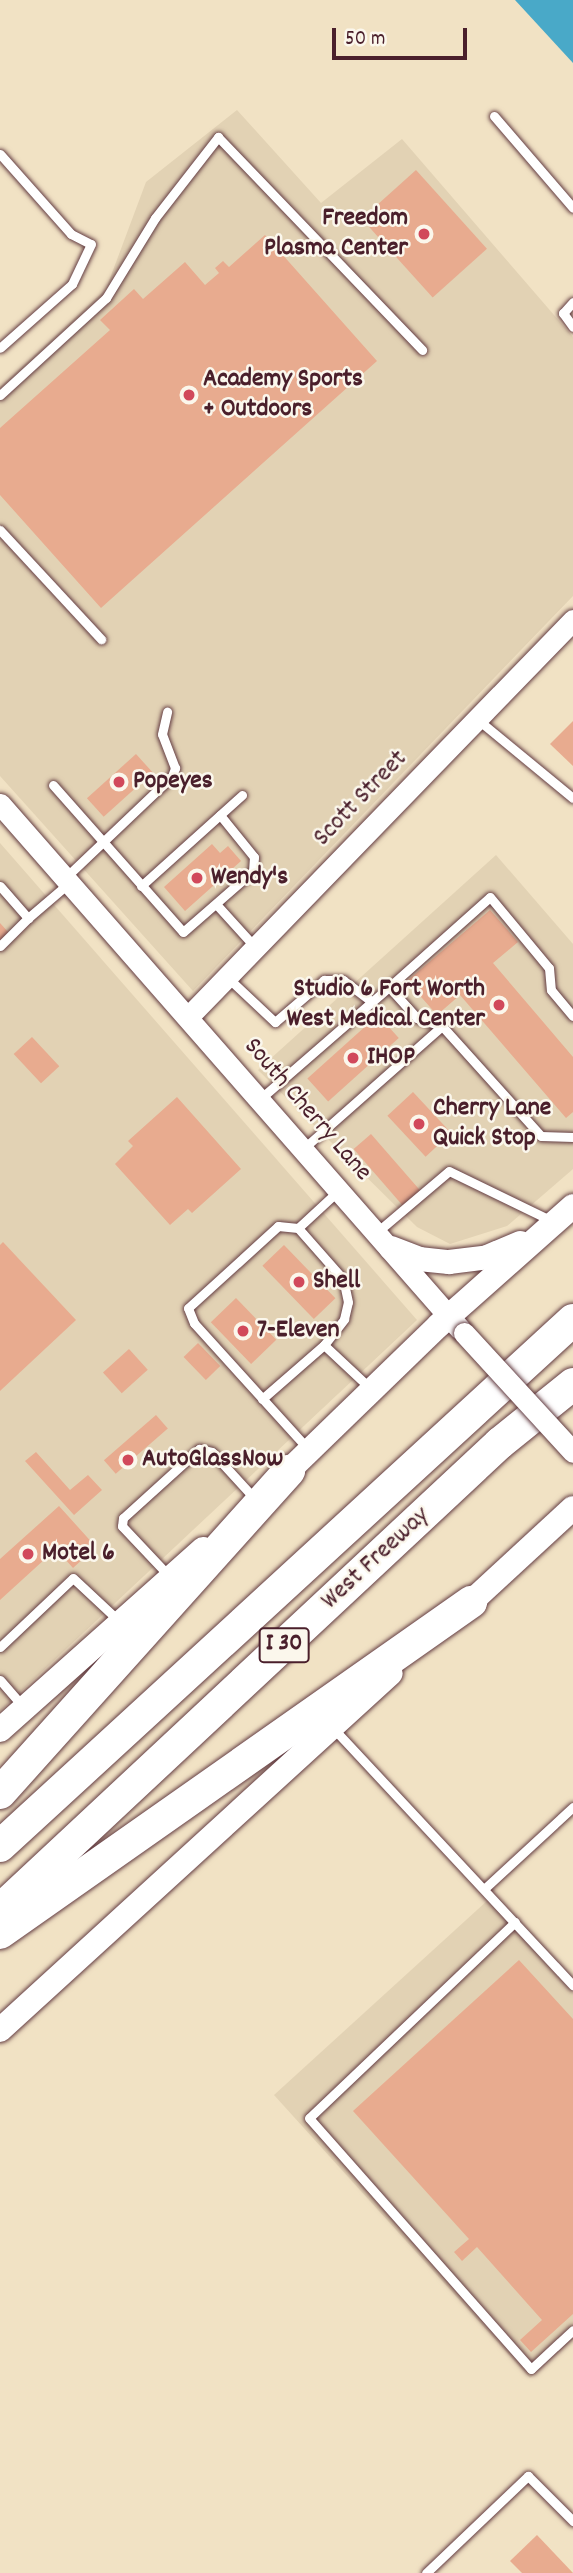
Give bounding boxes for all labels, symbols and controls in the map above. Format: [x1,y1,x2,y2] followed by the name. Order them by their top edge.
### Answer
[335,14,470,58] scale bar
[345,25,385,55] text: 50 m
[264,203,408,264] place label: Freedom Plasma Center
[414,224,434,244] marker: Freedom Plasma Center
[203,364,363,426] place label: Academy Sports + Outdoors
[181,387,197,403] marker: Academy Sports + Outdoors
[307,744,415,854] street label: Scott Street
[133,766,213,798] place label: Popeyes
[111,774,127,790] marker: Popeyes
[211,862,288,894] place label: Wendy's
[189,870,205,886] marker: Wendy's
[287,974,485,1036] place label: Studio 6 Fort Worth West Medical Center
[491,997,507,1013] marker: Studio 6 Fort Worth West Medical Center
[236,1032,378,1188] street label: South Cherry Lane
[367,1042,415,1074] place label: IHOP
[345,1050,361,1066] marker: IHOP
[433,1093,551,1154] place label: Cherry Lane Quick Stop
[411,1116,427,1132] marker: Cherry Lane Quick Stop
[313,1266,360,1298] place label: Shell
[291,1274,307,1290] marker: Shell
[257,1315,340,1347] place label: 7-Eleven
[235,1323,251,1339] marker: 7-Eleven
[142,1444,283,1476] place label: AutoGlassNow
[120,1452,136,1468] marker: AutoGlassNow
[315,1501,437,1617] street label: West Freeway
[42,1538,115,1570] place label: Motel 6
[20,1546,36,1562] marker: Motel 6
[258,1624,310,1666] road number: I 30

